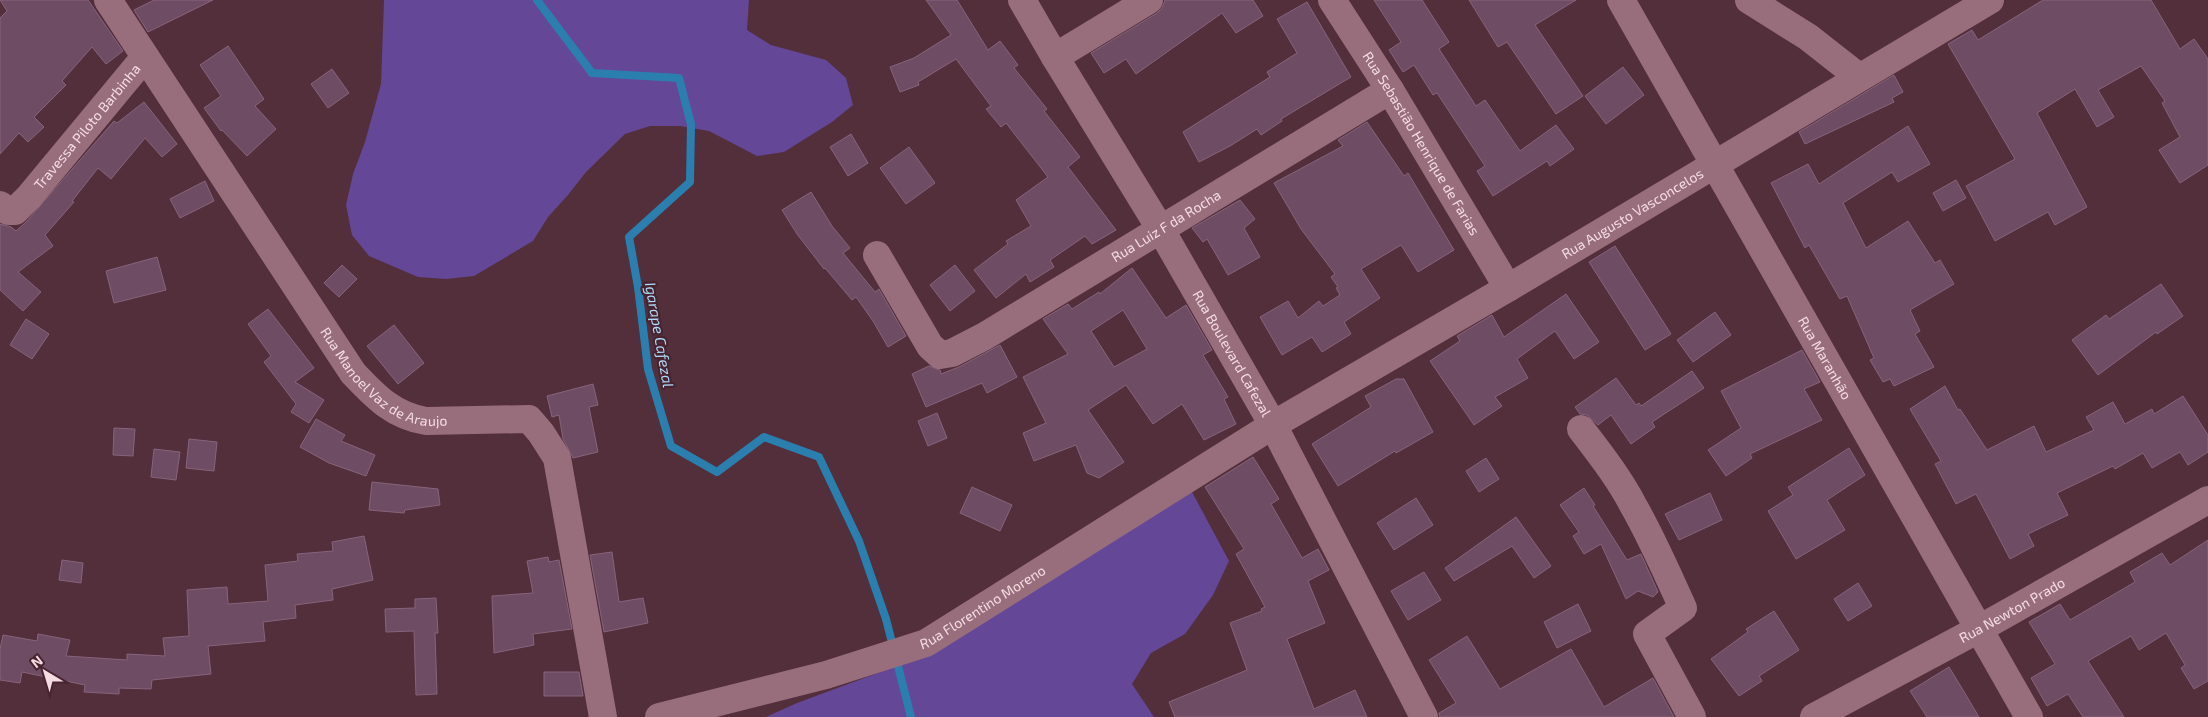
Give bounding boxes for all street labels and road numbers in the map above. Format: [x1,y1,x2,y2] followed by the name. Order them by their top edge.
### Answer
[1360,48,1484,238] street label: Rua Sebastião Henrique de Farias
[30,60,144,193] street label: Travessa Piloto Barbinha
[1558,164,1706,262] street label: Rua Augusto Vasconcelos
[1108,186,1224,265] street label: Rua Luiz F da Rocha
[1189,287,1276,420] street label: Rua Boulevard Cafezal
[1795,313,1856,402] street label: Rua Maranhão
[317,324,447,429] street label: Rua Manoel Vaz de Araujo
[918,561,1048,652] street label: Rua Florentino Moreno
[1956,573,2068,646] street label: Rua Newton Prado

